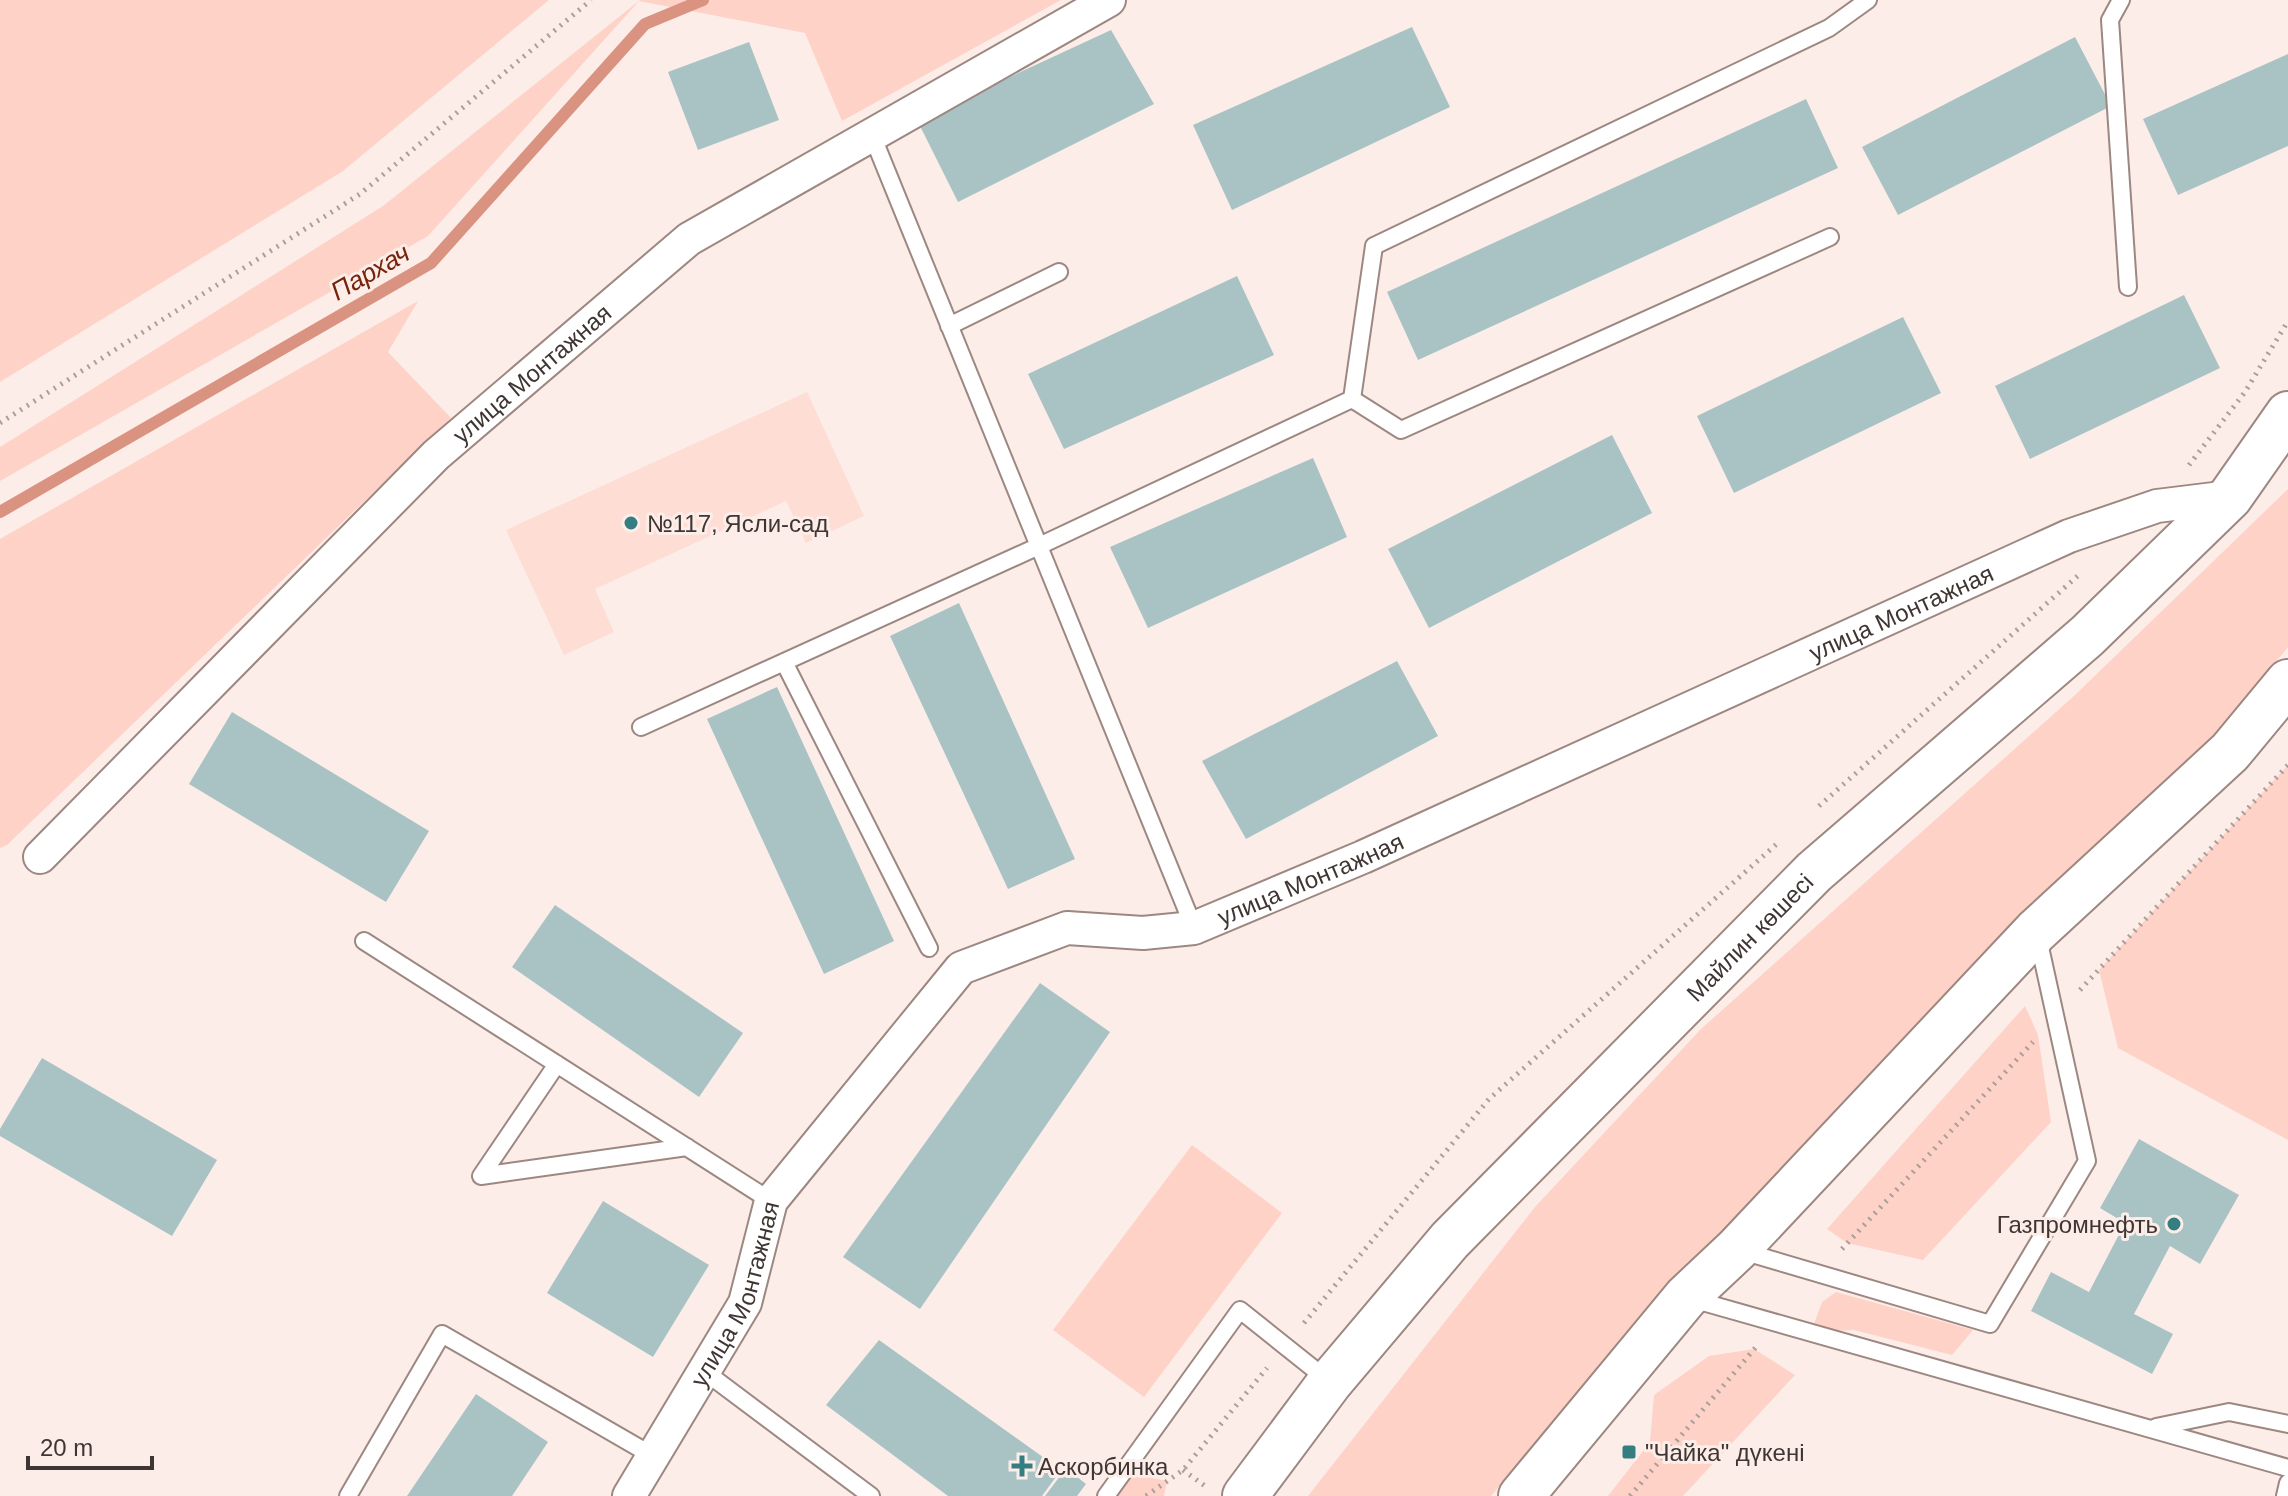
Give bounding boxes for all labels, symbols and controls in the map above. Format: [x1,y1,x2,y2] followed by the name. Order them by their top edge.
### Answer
[325,238,415,306] water label: Пархач
[447,298,616,448] street label: улица Монтажная
[647,510,828,537] place label: №117, Ясли-сад
[622,514,640,532] marker: №117, Ясли-сад
[1805,559,1997,666] street label: улица Монтажная
[1213,827,1407,930] street label: улица Монтажная
[1681,868,1818,1007] street label: Майлин көшесі
[685,1198,784,1391] street label: улица Монтажная
[1997,1211,2158,1238] place label: Газпромнефть
[2165,1215,2183,1233] marker: Газпромнефть
[28,1420,152,1470] scale bar
[40,1434,93,1461] text: 20 m
[1645,1439,1805,1466] place label: "Чайка" дүкені
[1620,1443,1638,1461] marker: "Чайка" дүкені
[1038,1453,1169,1480] place label: Аскорбинка
[1013,1457,1031,1475] marker: Аскорбинка

